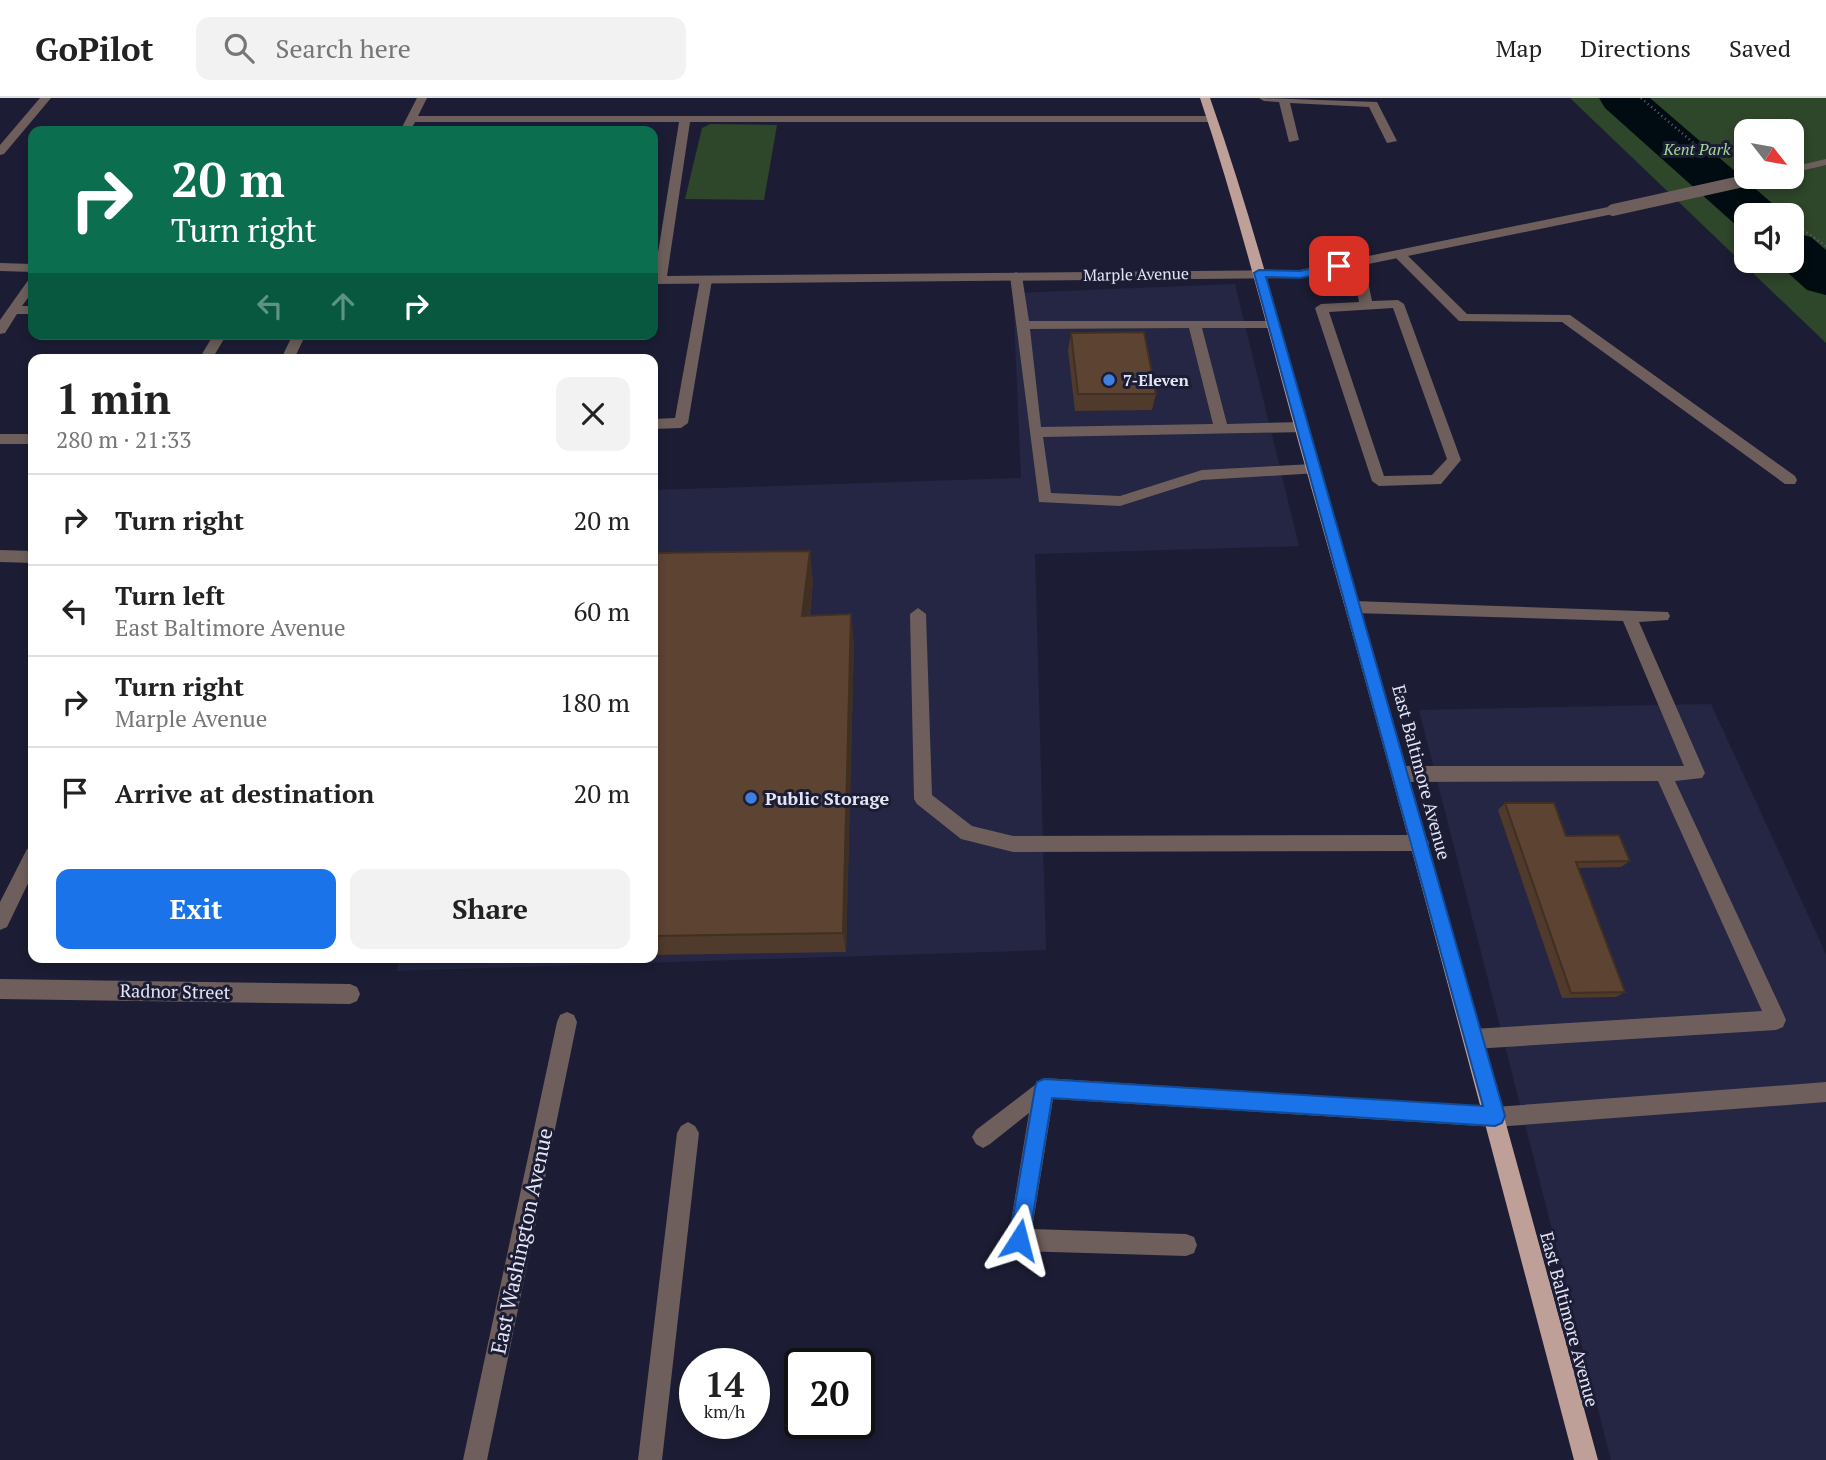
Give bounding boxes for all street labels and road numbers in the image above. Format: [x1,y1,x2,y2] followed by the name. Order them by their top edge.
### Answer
[1083,262,1189,286] street label: Marple Avenue
[1387,682,1457,862] street label: East Baltimore Avenue
[120,978,231,1004] street label: Radnor Street
[483,1125,559,1357] street label: East Washington Avenue
[1535,1229,1605,1409] street label: East Baltimore Avenue

